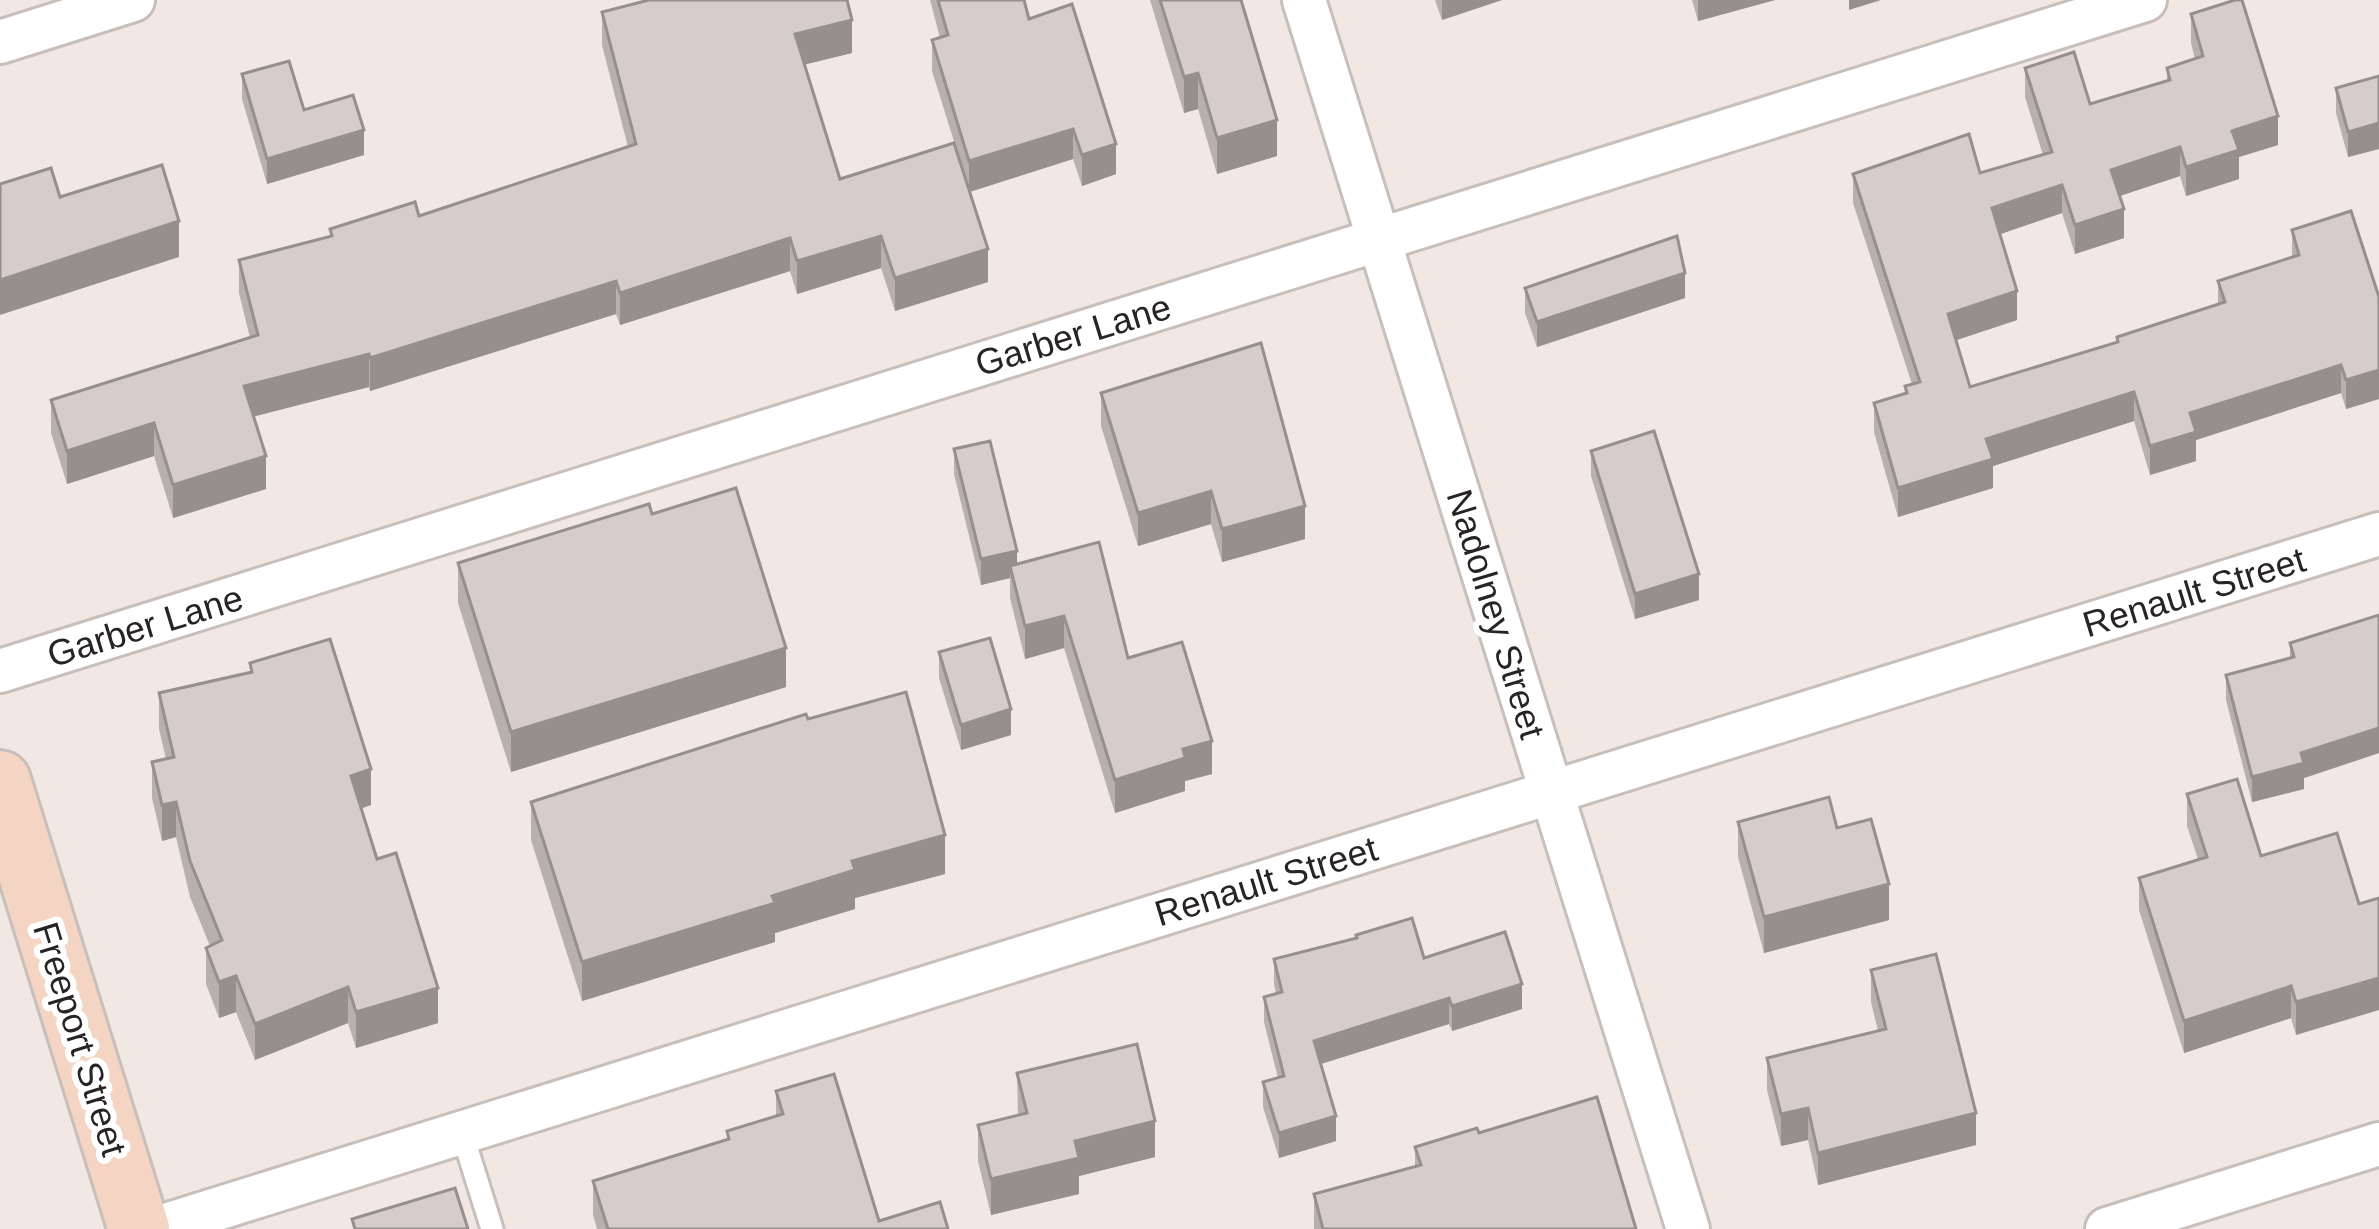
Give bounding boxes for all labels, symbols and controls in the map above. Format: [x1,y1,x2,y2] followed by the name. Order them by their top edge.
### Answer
[970,286,1176,384] street label: Garber Lane
[1439,485,1553,743] street label: Nadolney Street
[2078,539,2310,645] street label: Renault Street
[42,577,248,675] street label: Garber Lane
[1150,828,1382,934] street label: Renault Street
[25,917,135,1161] street label: Freeport Street

